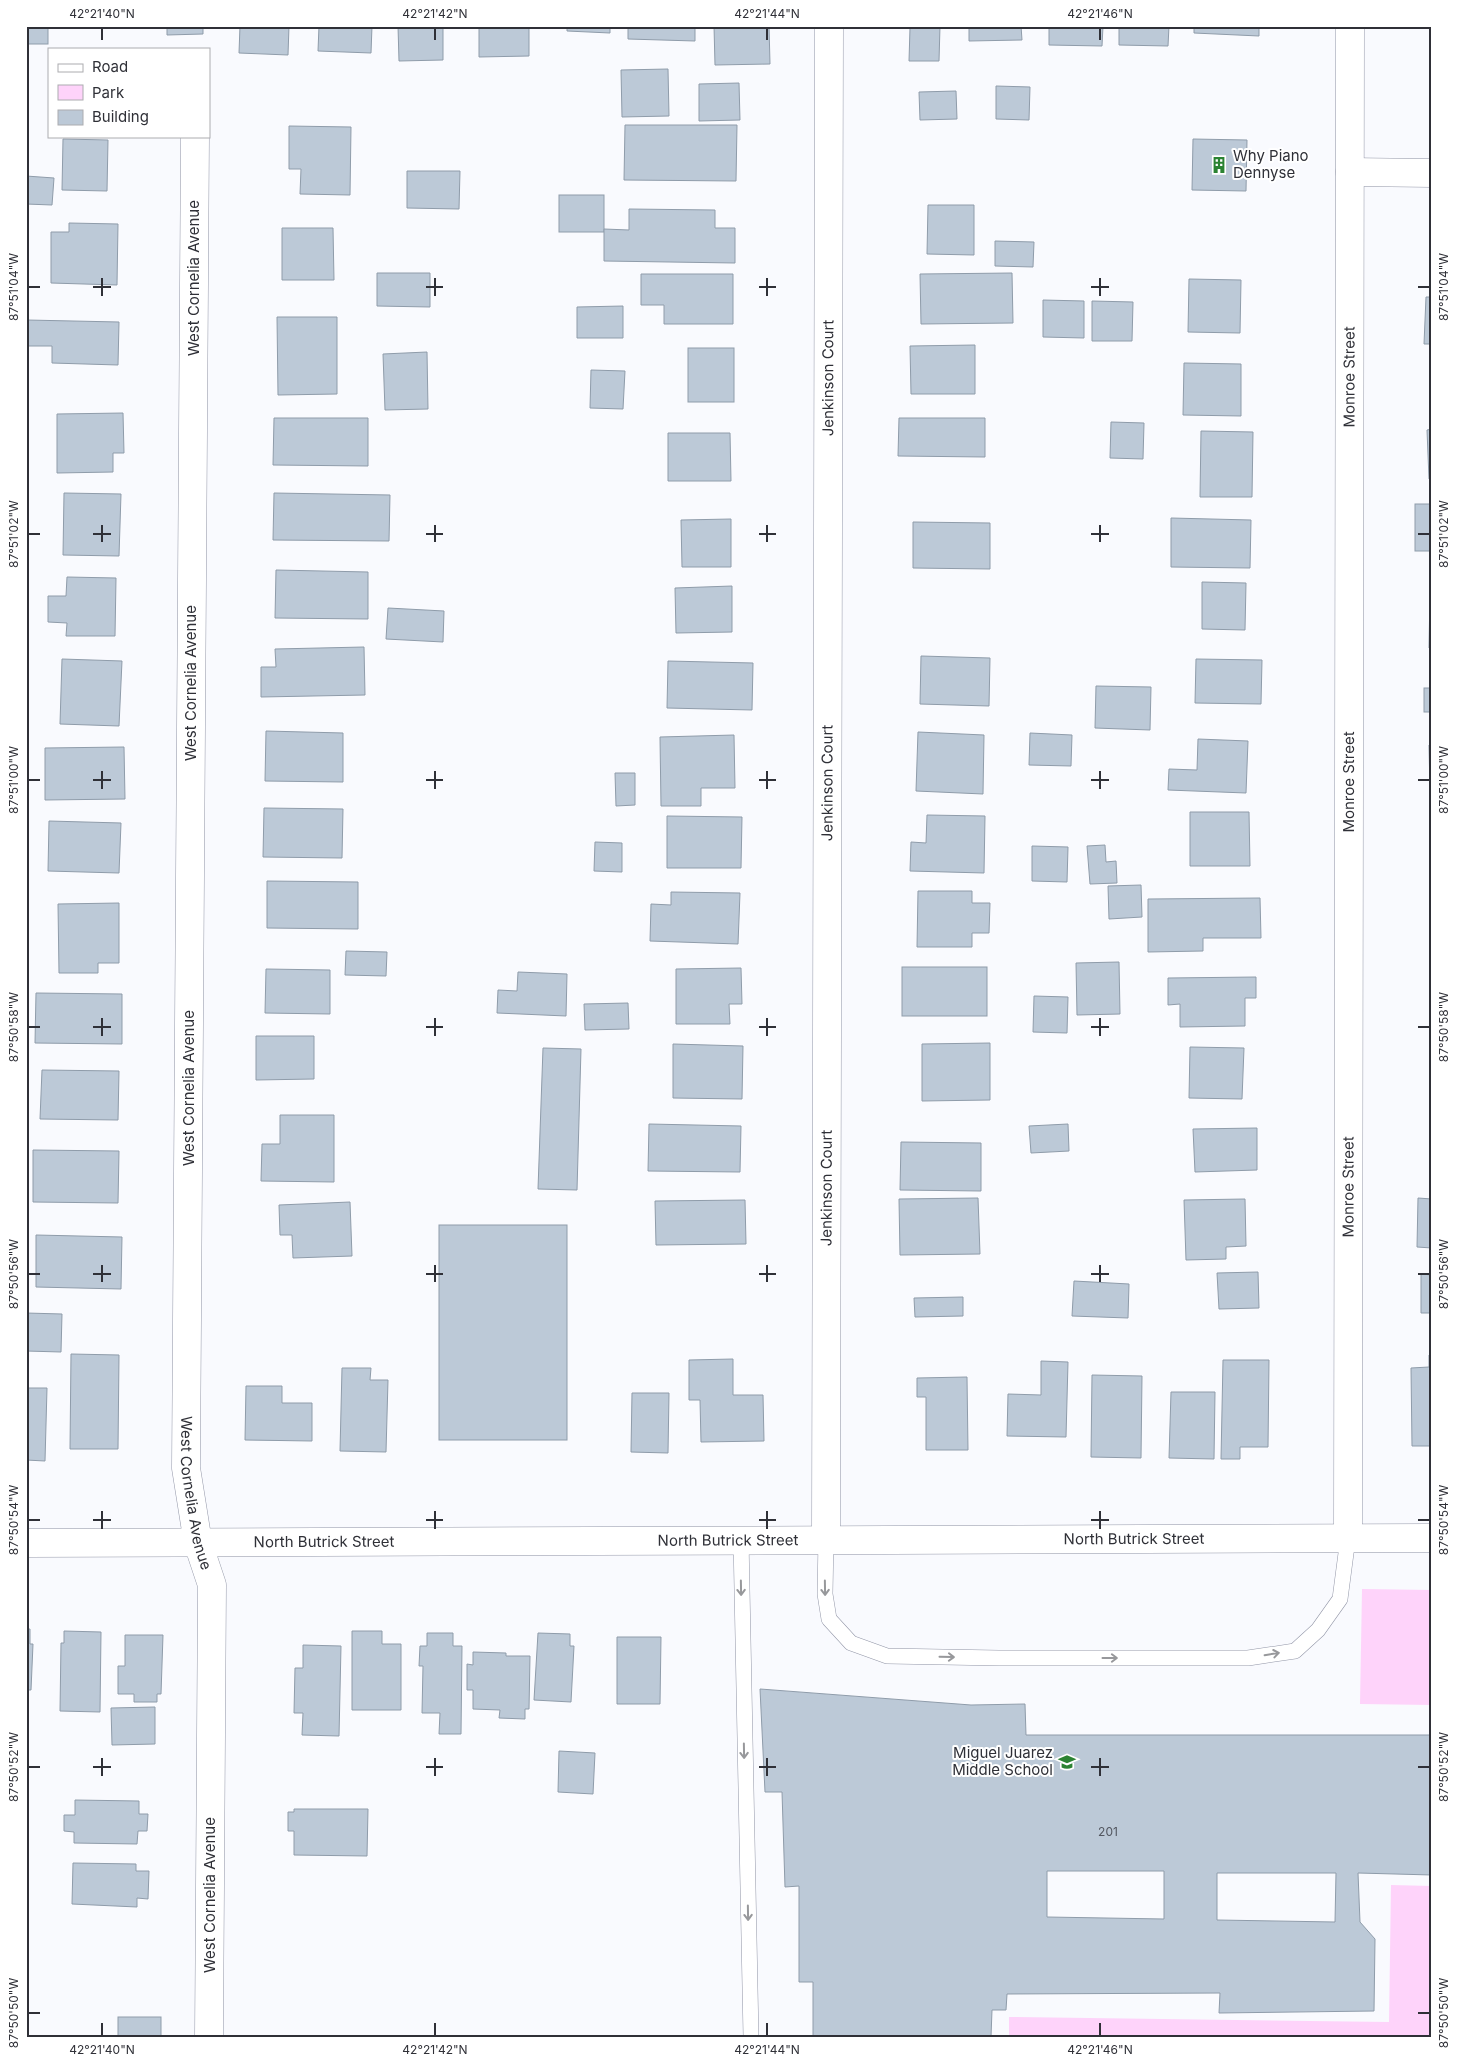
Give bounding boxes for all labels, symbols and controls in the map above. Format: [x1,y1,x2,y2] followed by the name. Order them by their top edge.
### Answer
[69,6,135,21] text: 42°21'40"N
[402,6,468,21] text: 42°21'42"N
[734,6,800,21] text: 42°21'44"N
[1067,6,1133,21] text: 42°21'46"N
[48,48,210,138] legend
[92,57,128,76] text: Road
[92,83,125,102] text: Park
[92,107,149,126] text: Building
[1233,146,1309,182] place label: Why Piano Dennyse
[1209,155,1229,175] building icon: Why Piano Dennyse
[184,200,203,356] street label: West Cornelia Avenue
[6,253,21,321] text: 87°51'04"W
[1436,253,1451,321] text: 87°51'04"W
[818,320,837,436] street label: Jenkinson Court
[1339,326,1359,428] street label: Monroe Street
[6,500,21,568] text: 87°51'02"W
[1436,500,1451,568] text: 87°51'02"W
[181,605,200,761] street label: West Cornelia Avenue
[817,725,837,841] street label: Jenkinson Court
[1339,731,1358,833] street label: Monroe Street
[6,746,21,814] text: 87°51'00"W
[1436,746,1451,814] text: 87°51'00"W
[6,992,21,1062] text: 87°50'58"W
[1436,992,1451,1062] text: 87°50'58"W
[179,1010,198,1166] street label: West Cornelia Avenue
[817,1130,836,1246] street label: Jenkinson Court
[1338,1136,1358,1238] street label: Monroe Street
[6,1239,21,1309] text: 87°50'56"W
[1436,1239,1451,1309] text: 87°50'56"W
[177,1416,216,1572] street label: West Cornelia Avenue
[6,1485,21,1555] text: 87°50'54"W
[1436,1485,1451,1555] text: 87°50'54"W
[1064,1529,1204,1548] street label: North Butrick Street
[658,1530,798,1550] street label: North Butrick Street
[254,1532,394,1551] street label: North Butrick Street
[737,1580,746,1596] one-way arrow
[820,1580,830,1596] one-way arrow
[1264,1649,1280,1659] one-way arrow
[939,1652,955,1662] one-way arrow
[1102,1653,1118,1663] one-way arrow
[6,1732,21,1802] text: 87°50'52"W
[1436,1732,1451,1802] text: 87°50'52"W
[739,1742,749,1758] one-way arrow
[952,1743,1053,1779] place label: Miguel Juarez Middle School
[1057,1752,1077,1772] school or university icon: Miguel Juarez Middle School
[200,1817,219,1973] street label: West Cornelia Avenue
[1098,1824,1118,1839] house number: 201
[743,1904,753,1921] one-way arrow
[6,1978,21,2048] text: 87°50'50"W
[1436,1978,1451,2048] text: 87°50'50"W
[69,2042,135,2057] text: 42°21'40"N
[402,2042,468,2057] text: 42°21'42"N
[734,2042,800,2057] text: 42°21'44"N
[1067,2042,1133,2057] text: 42°21'46"N

